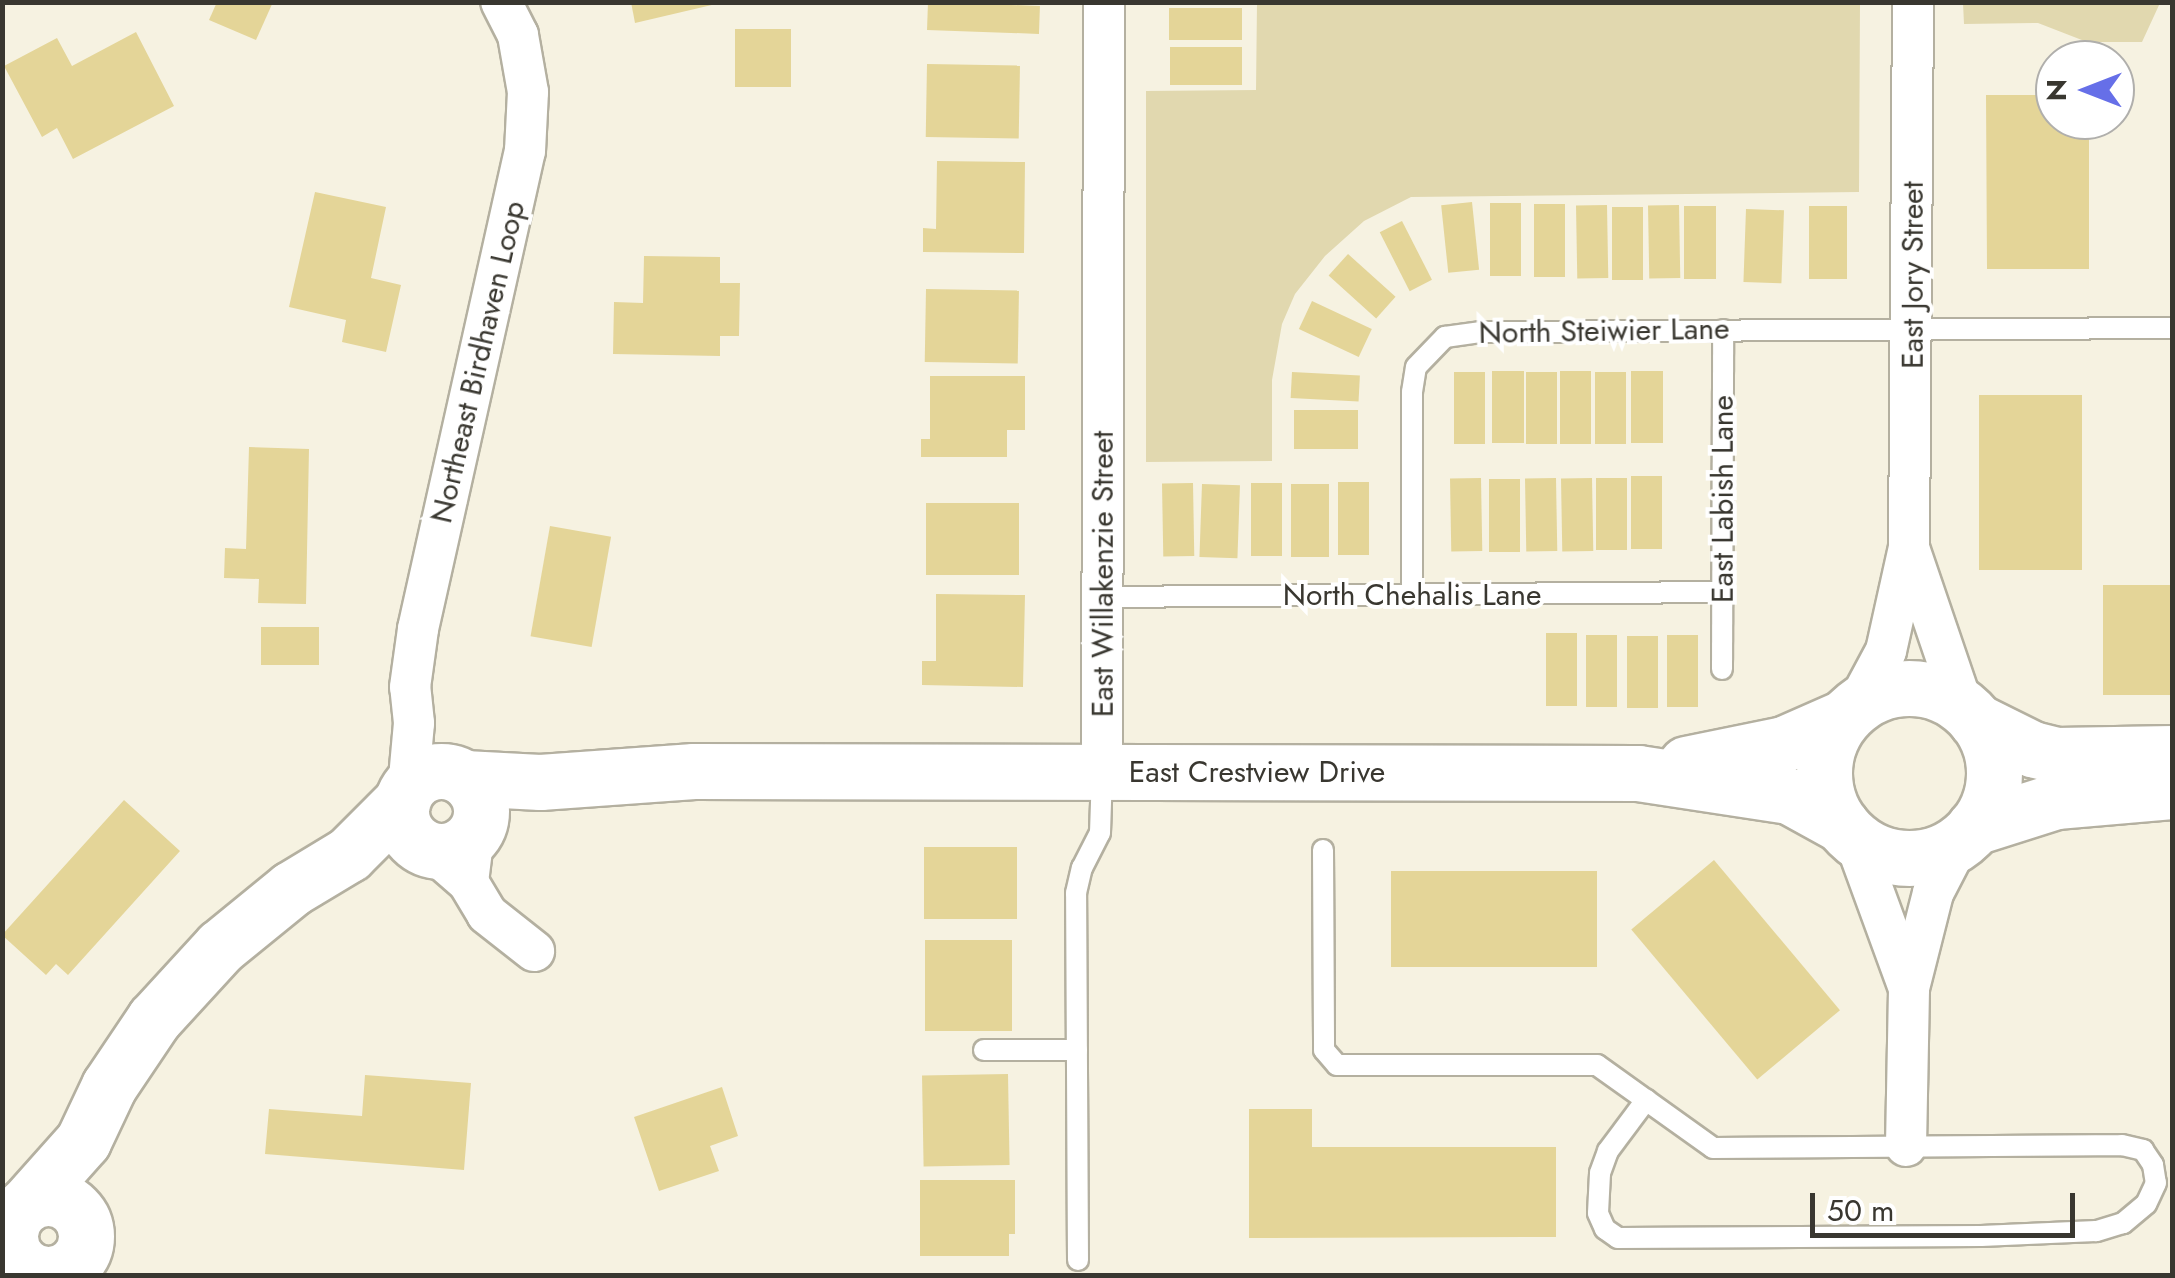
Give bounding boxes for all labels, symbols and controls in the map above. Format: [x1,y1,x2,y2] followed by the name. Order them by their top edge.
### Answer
[2035,40,2135,140] north arrow
[2036,79,2077,101] text: N
[1895,181,1931,369] street label: East Jory Street
[423,198,533,526] street label: Northeast Birdhaven Loop
[1478,311,1730,351] street label: North Steiwier Lane
[1705,395,1741,603] street label: East Labish Lane
[1085,431,1121,717] street label: East Willakenzie Street
[1283,577,1541,613] street label: North Chehalis Lane
[1129,754,1385,790] street label: East Crestview Drive
[1815,1173,2080,1235] scale bar
[1827,1189,1894,1232] text: 50 m

